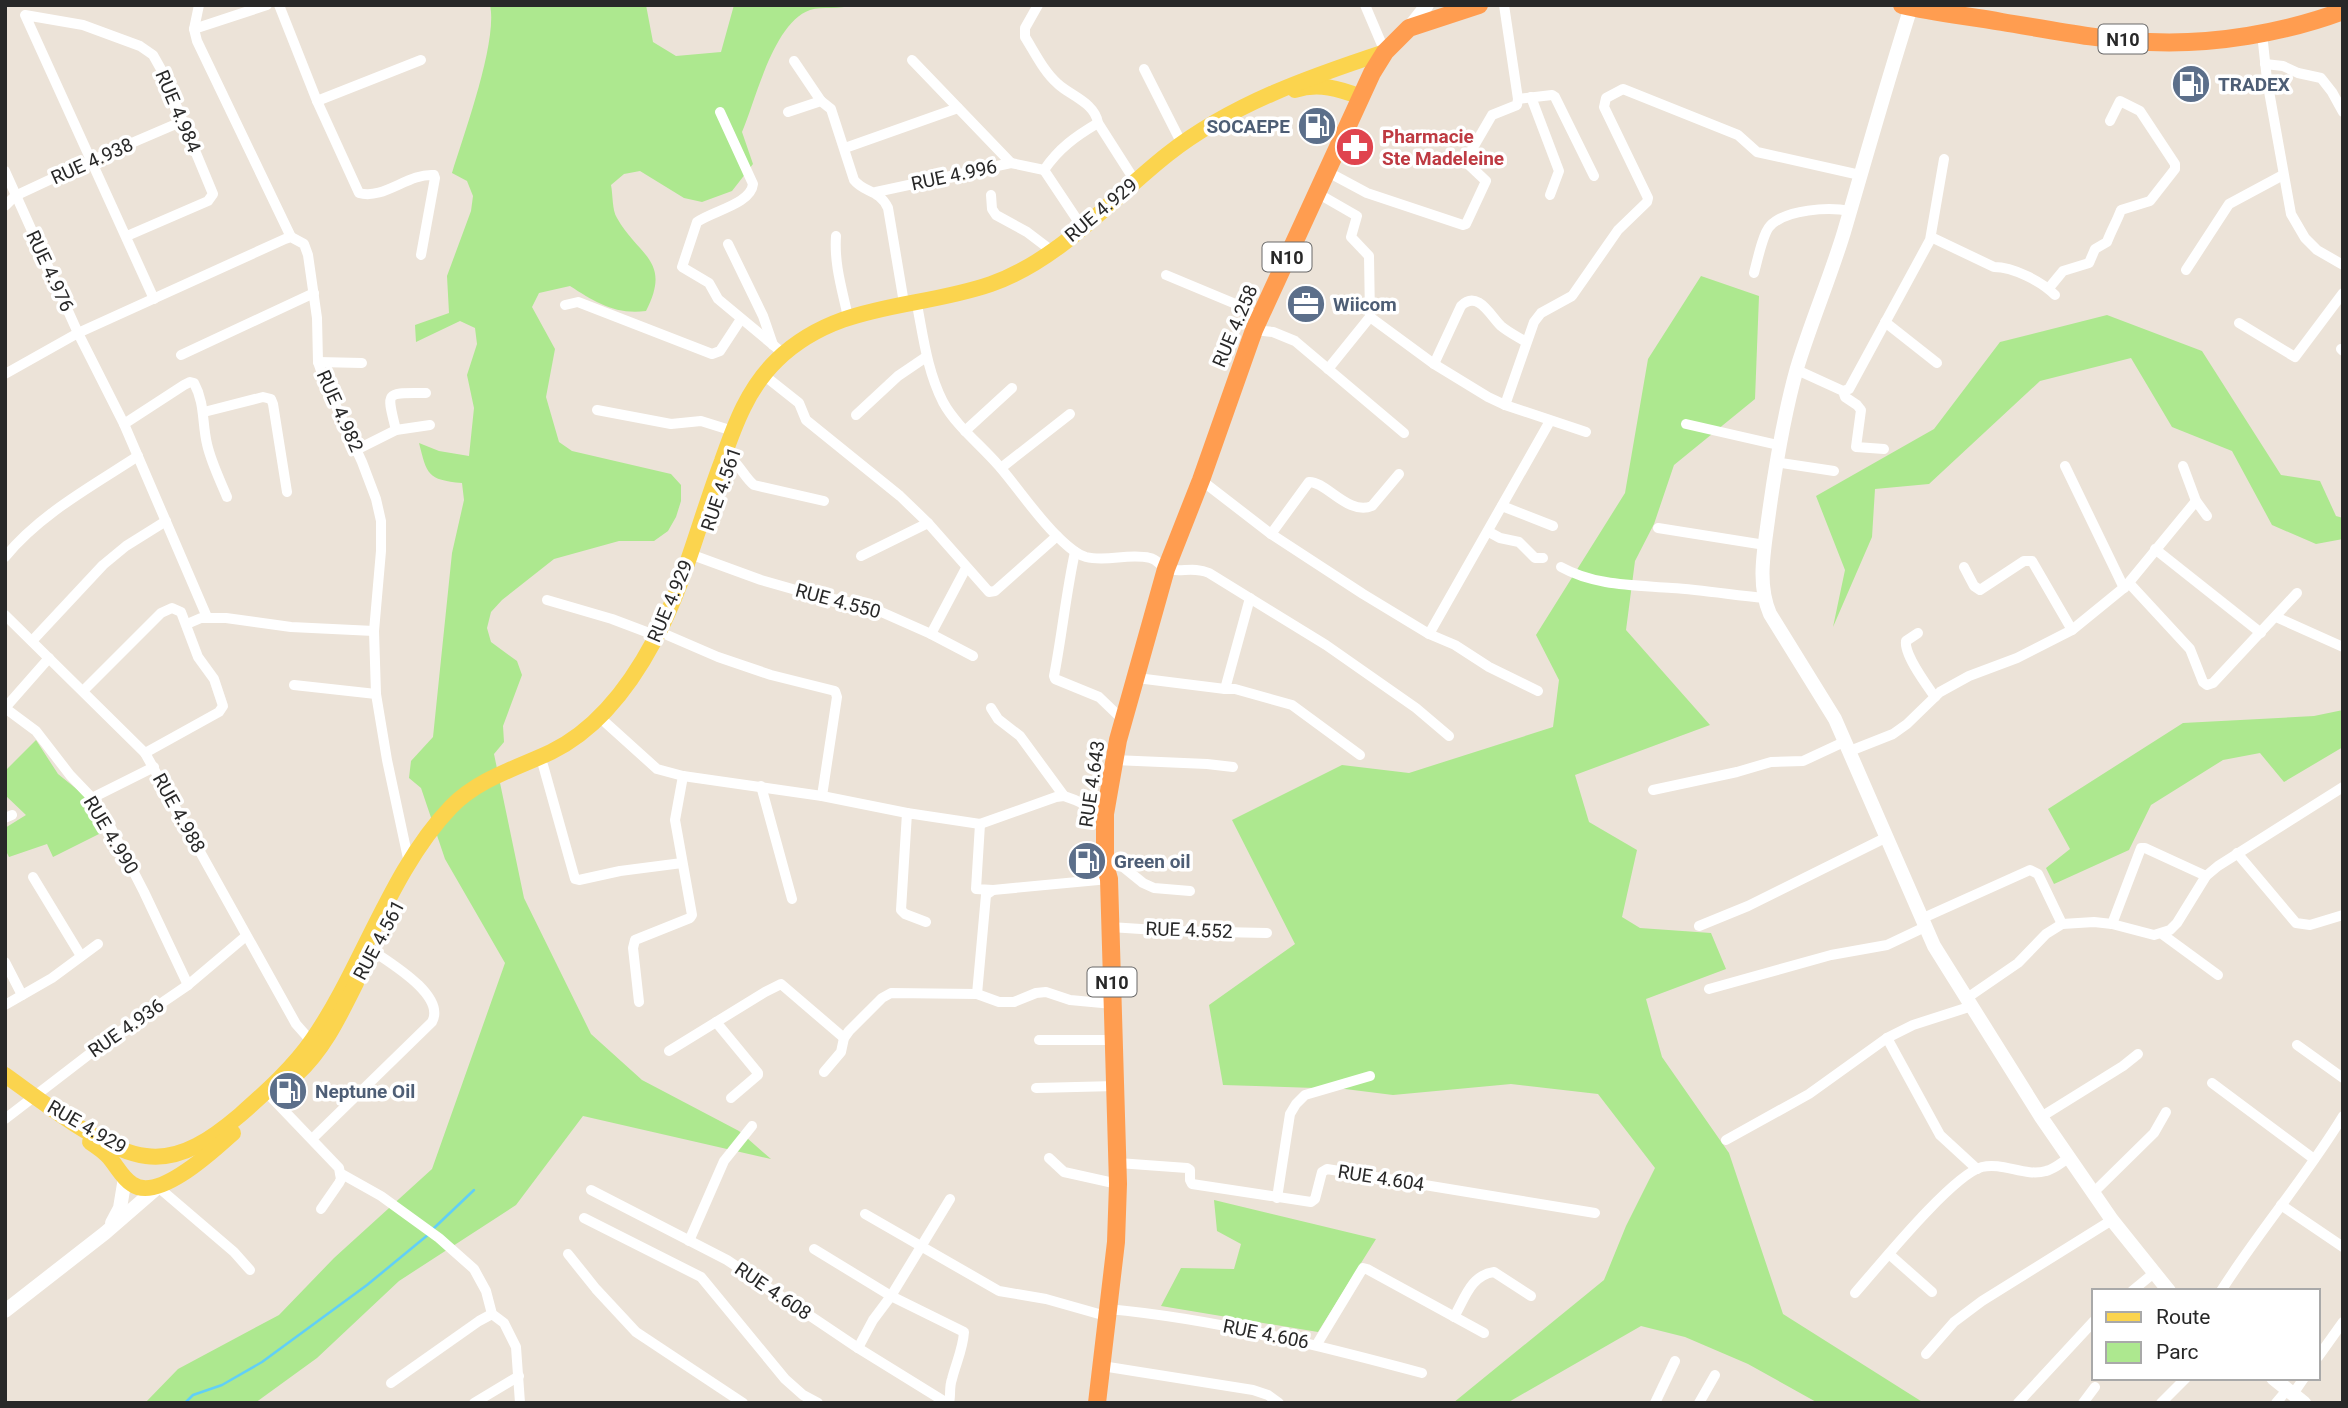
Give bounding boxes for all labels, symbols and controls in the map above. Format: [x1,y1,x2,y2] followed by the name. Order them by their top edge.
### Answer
[2098,24,2148,54] road number: N10
[2170,63,2212,105] fuel station icon: TRADEX
[150,66,206,156] street label: RUE 4.984
[2218,73,2290,96] place label: TRADEX
[1296,105,1338,147] fuel station icon: SOCAEPE
[1206,115,1290,138] place label: SOCAEPE
[1382,125,1504,170] place label: Pharmacie Ste Madeleine
[1334,126,1376,168] pharmacy icon: Pharmacie Ste Madeleine
[47,133,137,189] street label: RUE 4.938
[909,155,999,195] street label: RUE 4.996
[1060,173,1142,247] street label: RUE 4.929
[21,227,79,315] street label: RUE 4.976
[1262,243,1312,272] road number: N10
[1207,281,1263,371] street label: RUE 4.258
[1285,283,1327,325] office icon: Wiicom
[1333,293,1397,316] place label: Wiicom
[312,366,368,456] street label: RUE 4.982
[696,444,746,534] street label: RUE 4.561
[642,556,698,646] street label: RUE 4.929
[793,579,883,623] street label: RUE 4.550
[1075,739,1109,829] street label: RUE 4.643
[148,769,210,857] street label: RUE 4.988
[79,792,143,878] street label: RUE 4.990
[1066,840,1108,882] fuel station icon: Green oil
[1114,850,1190,873] place label: Green oil
[348,896,410,984] street label: RUE 4.561
[1145,917,1233,943] street label: RUE 4.552
[1088,967,1136,996] road number: N10
[84,994,168,1062] street label: RUE 4.936
[267,1070,309,1112] fuel station icon: Neptune Oil
[315,1080,415,1103] place label: Neptune Oil
[43,1095,131,1159] street label: RUE 4.929
[1336,1160,1426,1196] street label: RUE 4.604
[730,1257,816,1325] street label: RUE 4.608
[2092,1289,2320,1380] legend
[2156,1305,2211,1329] text: Route
[1221,1314,1311,1354] street label: RUE 4.606
[2156,1340,2198,1364] text: Parc

